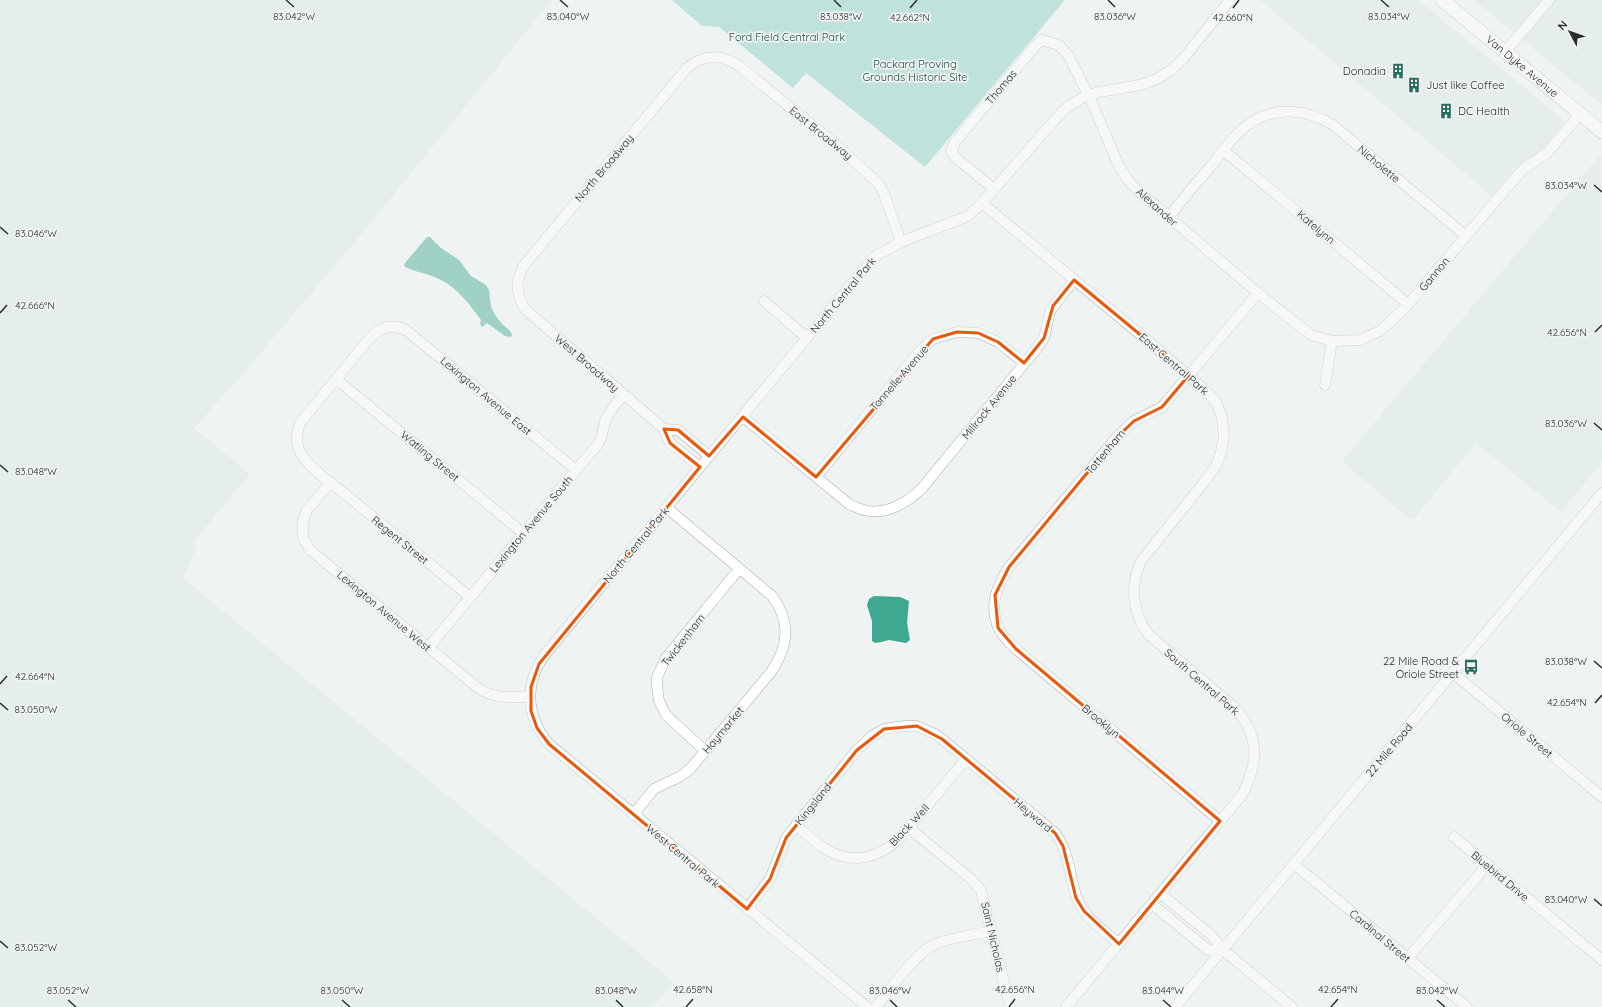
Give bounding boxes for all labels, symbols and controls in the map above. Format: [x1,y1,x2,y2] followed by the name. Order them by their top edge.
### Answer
[273,10,315,23] text: 83.042°W
[547,10,590,23] text: 83.040°W
[820,10,862,23] text: 83.038°W
[1094,10,1136,23] text: 83.036°W
[1368,10,1410,23] text: 83.034°W
[890,11,930,24] text: 42.662°N
[1213,11,1253,24] text: 42.660°N
[1550,12,1590,52] north arrow
[1555,18,1570,33] text: N
[729,30,845,44] park label: Ford Field Central Park
[1483,32,1561,100] street label: Van Dyke Avenue
[862,57,968,84] park label: Packard Proving Grounds Historic Site
[1389,62,1407,80] building icon: Donadia
[1343,64,1386,78] place label: Donadia
[982,67,1020,107] street label: Thomas
[1405,76,1423,94] building icon: Just like Coffee
[1426,78,1504,92] place label: Just like Coffee
[1437,102,1455,120] building icon: DC Health
[787,103,855,163] street label: East Broadway
[1458,104,1509,118] place label: DC Health
[572,131,636,205] street label: North Broadway
[1355,142,1403,186] street label: Nicholette
[1545,179,1587,192] text: 83.034°W
[1133,185,1181,230] street label: Alexander
[1294,207,1338,247] street label: Katelynn
[15,227,57,240] text: 83.046°W
[807,254,879,336] street label: North Central Park
[1416,254,1452,294] street label: Gannon
[15,299,55,312] text: 42.666°N
[1547,326,1587,339] text: 42.656°N
[1136,330,1212,398] street label: East Central Park
[552,331,622,395] street label: West Broadway
[867,342,931,414] street label: Tonnelle Avenue
[437,354,535,438] street label: Lexington Avenue East
[959,372,1019,442] street label: Millrock Avenue
[1545,417,1587,430] text: 83.036°W
[1082,426,1128,478] street label: Tottenham
[398,427,462,485] street label: Watling Street
[15,465,57,478] text: 83.048°W
[486,473,576,575] street label: Lexington Avenue South
[600,504,672,586] street label: North Central Park
[369,513,432,567] street label: Regent Street
[334,567,434,655] street label: Lexington Avenue West
[658,611,708,669] street label: Twickenham
[1162,646,1243,719] street label: South Central Park
[1383,654,1460,681] place label: 22 Mile Road & Oriole Street
[1545,655,1587,668] text: 83.038°W
[1462,658,1480,676] bus stop icon: 22 Mile Road & Oriole Street
[15,670,55,683] text: 42.664°N
[1547,696,1587,709] text: 42.654°N
[1079,701,1123,741] street label: Brooklyn
[15,703,58,716] text: 83.050°W
[699,703,747,756] street label: Haymarket
[1498,709,1556,761] street label: Oriole Street
[1363,720,1415,780] street label: 22 Mile Road
[792,780,834,828] street label: Kingsland
[1011,795,1055,835] street label: Heyward
[886,801,932,849] street label: Black Well
[643,821,723,891] street label: West Central Park
[1468,848,1532,904] street label: Bluebird Drive
[1545,893,1588,906] text: 83.040°W
[978,901,1008,973] street label: Saint Nicholas
[1347,906,1414,966] street label: Cardinal Street
[15,941,58,954] text: 83.052°W
[673,983,713,996] text: 42.658°N
[995,983,1035,996] text: 42.656°N
[1318,983,1358,996] text: 42.654°N
[47,984,90,997] text: 83.052°W
[321,984,364,997] text: 83.050°W
[595,984,637,997] text: 83.048°W
[869,984,911,997] text: 83.046°W
[1142,984,1184,997] text: 83.044°W
[1416,984,1458,997] text: 83.042°W

